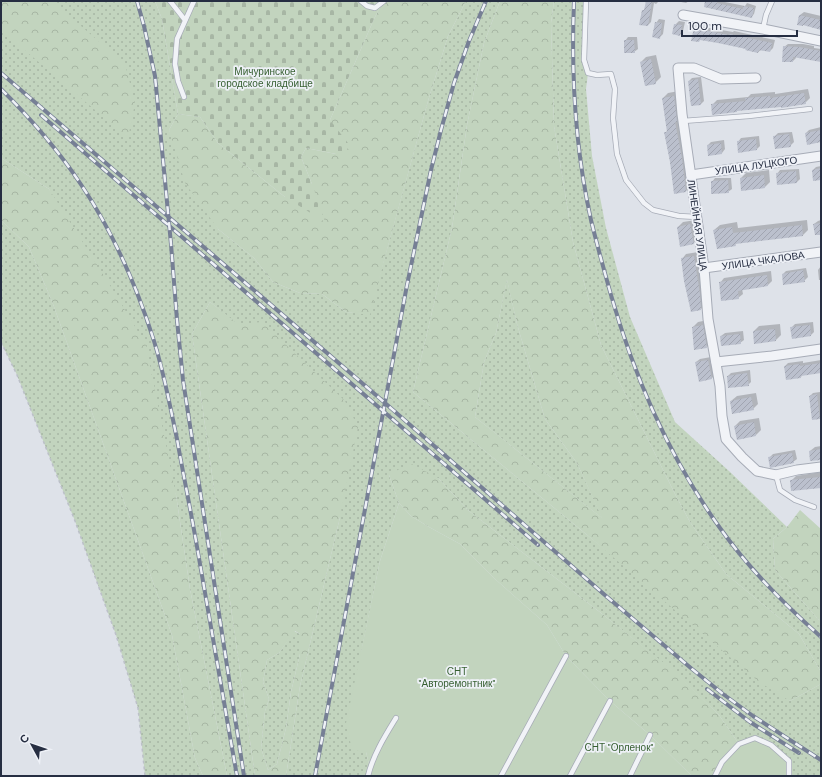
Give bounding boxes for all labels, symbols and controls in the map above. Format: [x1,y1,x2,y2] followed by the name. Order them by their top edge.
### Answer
[682,12,797,38] scale bar
[688,18,722,34] text: 100 m
[217,65,313,90] park label: Мичуринское городское кладбище
[714,153,798,178] street label: УЛИЦА ЛУЦКОГО
[685,178,710,272] street label: ЛИНЕЙНАЯ УЛИЦА
[721,248,806,273] street label: УЛИЦА ЧКАЛОВА
[419,665,495,690] park label: СНТ "Авторемонтник"
[12,725,52,765] north arrow
[16,731,32,746] text: С
[585,741,654,754] park label: СНТ "Орленок"

